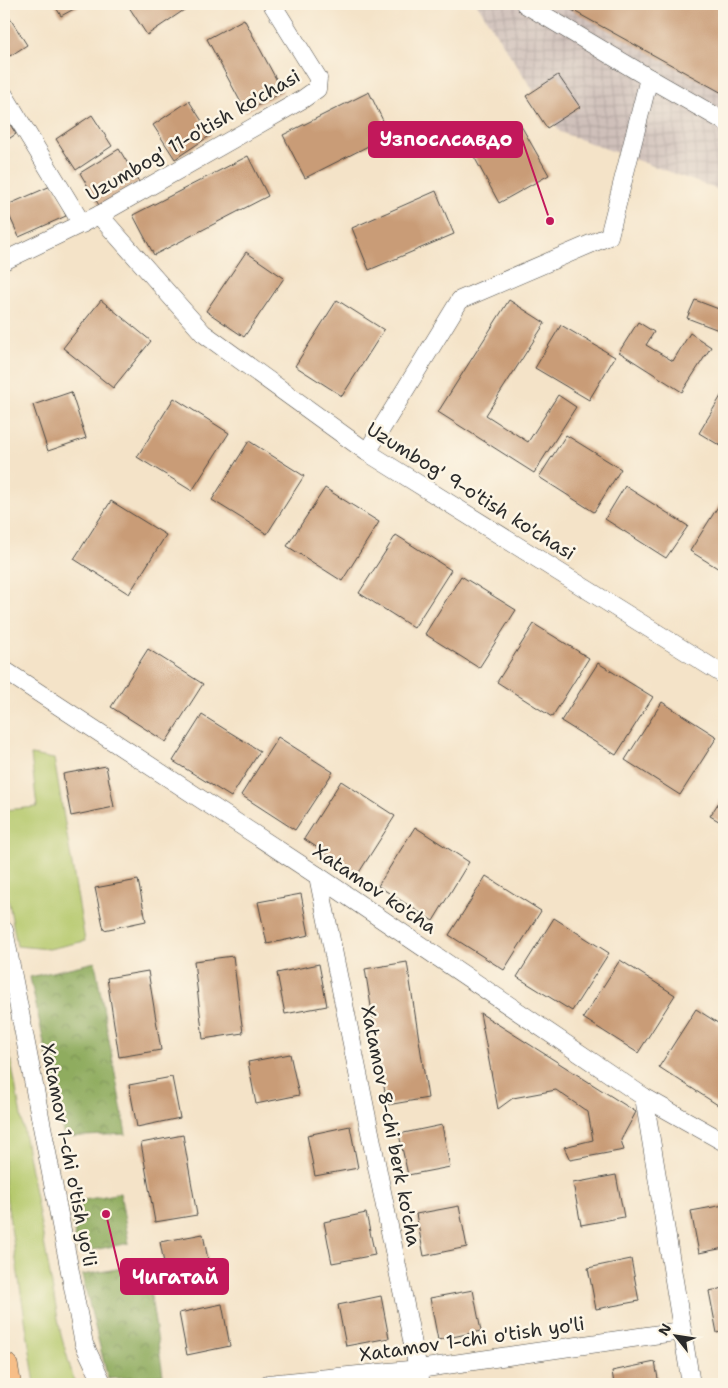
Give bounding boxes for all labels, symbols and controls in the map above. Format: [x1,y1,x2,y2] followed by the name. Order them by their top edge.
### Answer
[81,63,305,207] street label: Uzumbog' 11-o'tish ko'chasi
[369,122,522,157] callout: Узпослсавдо
[379,126,513,152] text: Узпослсавдо
[362,416,580,566] street label: Uzumbog' 9-o'tish ko'chasi
[308,838,442,940] street label: Xatamov ko'cha
[355,1003,427,1249] street label: Xatamov 8-chi berk ko'cha
[35,1041,103,1269] street label: Xatamov 1-chi o'tish yo'li
[121,1259,228,1294] callout: Чигатай
[132,1264,218,1290] text: Чигатай
[650,1310,700,1360] north arrow
[358,1311,586,1367] street label: Xatamov 1-chi o'tish yo'li
[654,1320,675,1339] text: N

